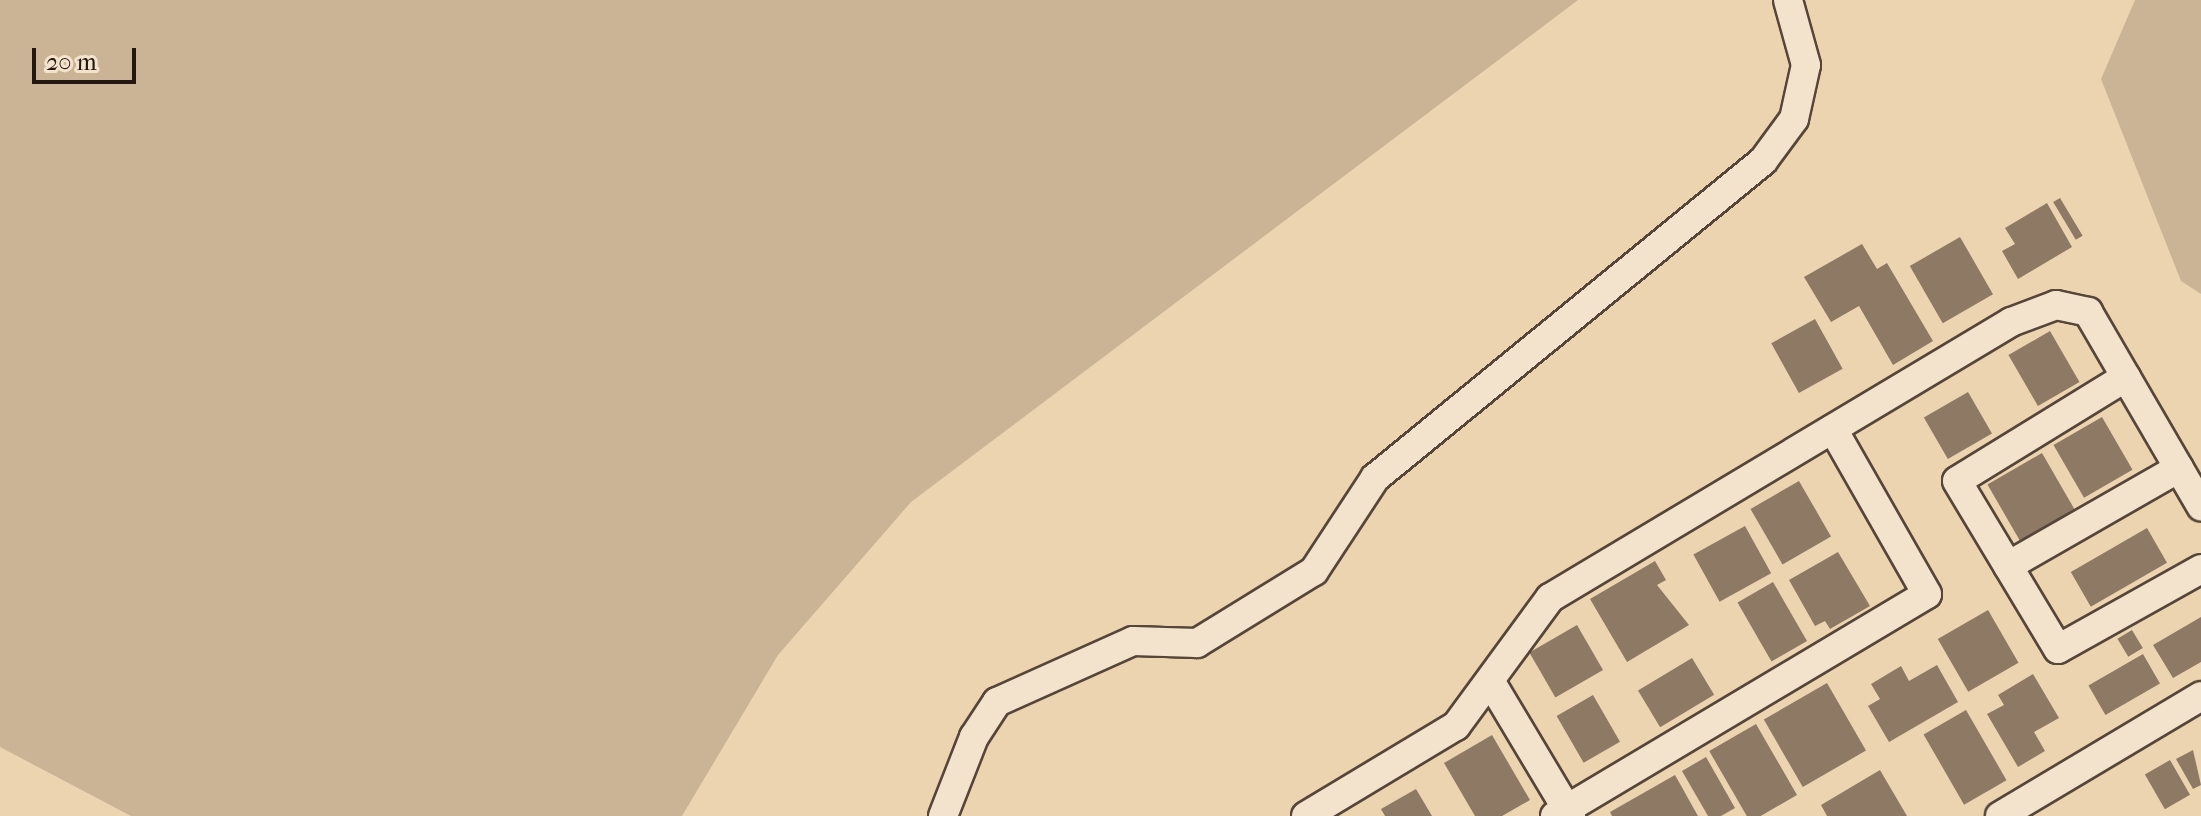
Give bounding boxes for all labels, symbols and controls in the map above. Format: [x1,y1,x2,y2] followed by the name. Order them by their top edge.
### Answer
[36,32,140,82] scale bar
[46,48,97,76] text: 20 m

